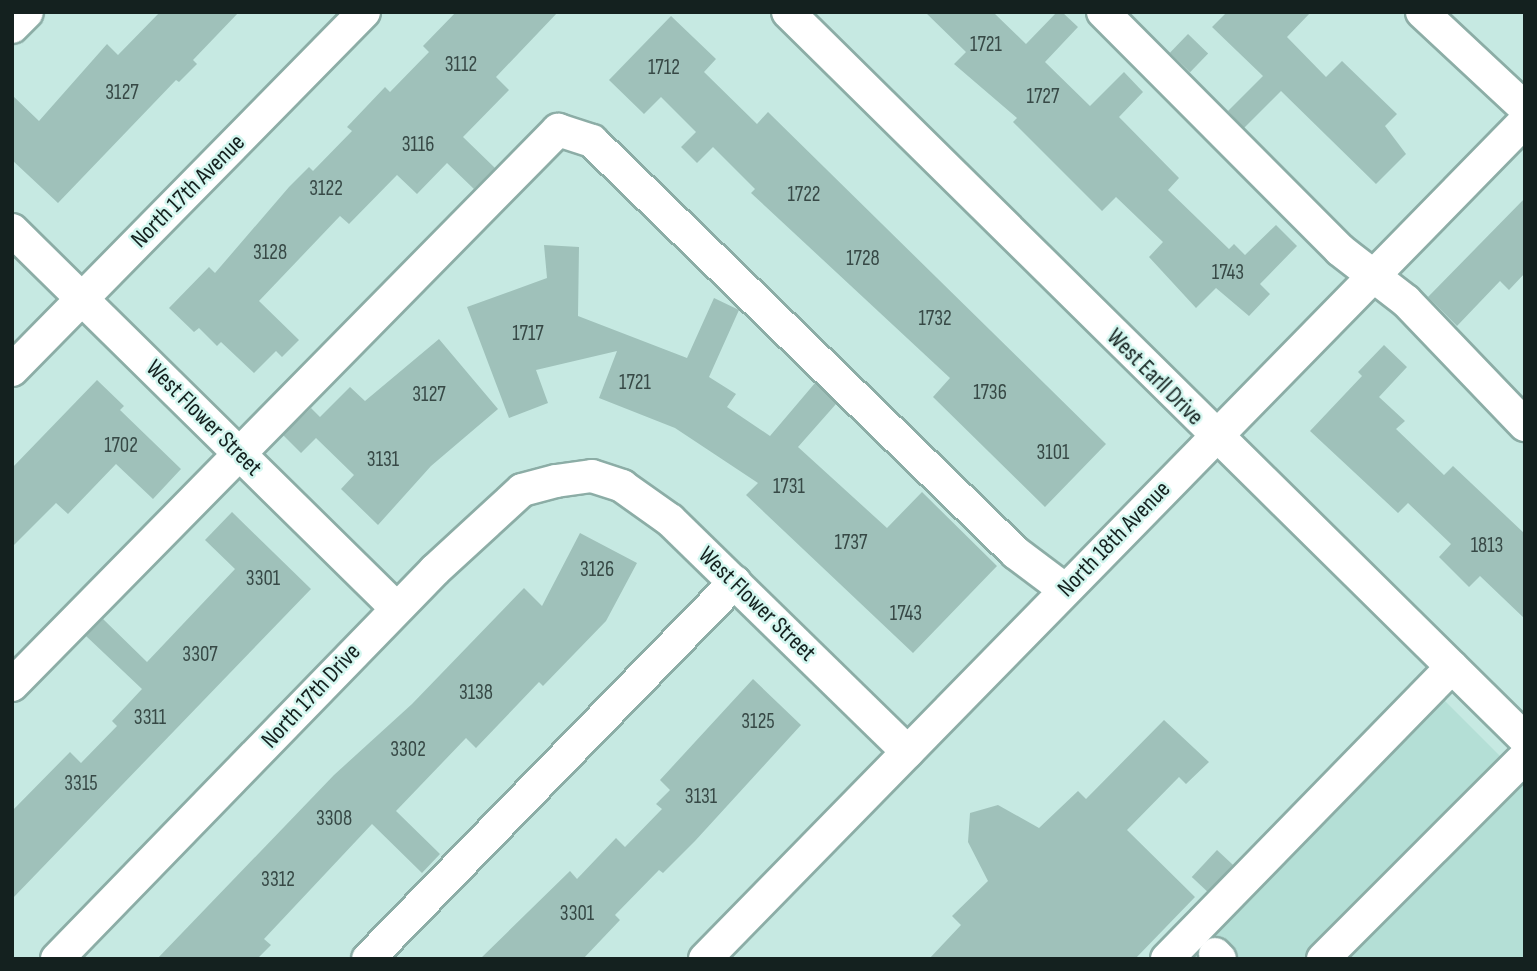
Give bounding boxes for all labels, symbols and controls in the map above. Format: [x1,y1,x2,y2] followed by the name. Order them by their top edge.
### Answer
[970,32,1002,58] house number: 1721
[445,52,477,78] house number: 3112
[648,55,680,81] house number: 1712
[105,80,139,106] house number: 3127
[1027,84,1059,110] house number: 1727
[125,128,251,254] street label: North 17th Avenue
[402,132,434,158] house number: 3116
[309,176,343,202] house number: 3122
[787,182,821,208] house number: 1722
[253,240,287,266] house number: 3128
[846,246,880,272] house number: 1728
[1212,260,1244,286] house number: 1743
[918,306,952,332] house number: 1732
[512,321,544,347] house number: 1717
[1101,323,1209,431] street label: West Earll Drive
[140,354,268,482] street label: West Flower Street
[619,370,651,396] house number: 1721
[973,380,1007,406] house number: 1736
[412,382,446,408] house number: 3127
[104,433,138,459] house number: 1702
[1037,440,1069,466] house number: 3101
[367,447,399,473] house number: 3131
[773,474,805,500] house number: 1731
[1052,475,1176,603] street label: North 18th Avenue
[835,530,867,556] house number: 1737
[1471,533,1503,559] house number: 1813
[692,541,822,667] street label: West Flower Street
[580,557,614,583] house number: 3126
[246,566,280,592] house number: 3301
[890,601,922,627] house number: 1743
[255,638,367,754] street label: North 17th Drive
[182,642,218,668] house number: 3307
[459,680,493,706] house number: 3138
[134,705,166,731] house number: 3311
[741,709,775,735] house number: 3125
[390,737,426,763] house number: 3302
[64,771,98,797] house number: 3315
[685,784,717,810] house number: 3131
[316,806,352,832] house number: 3308
[261,867,295,893] house number: 3312
[560,901,594,927] house number: 3301

